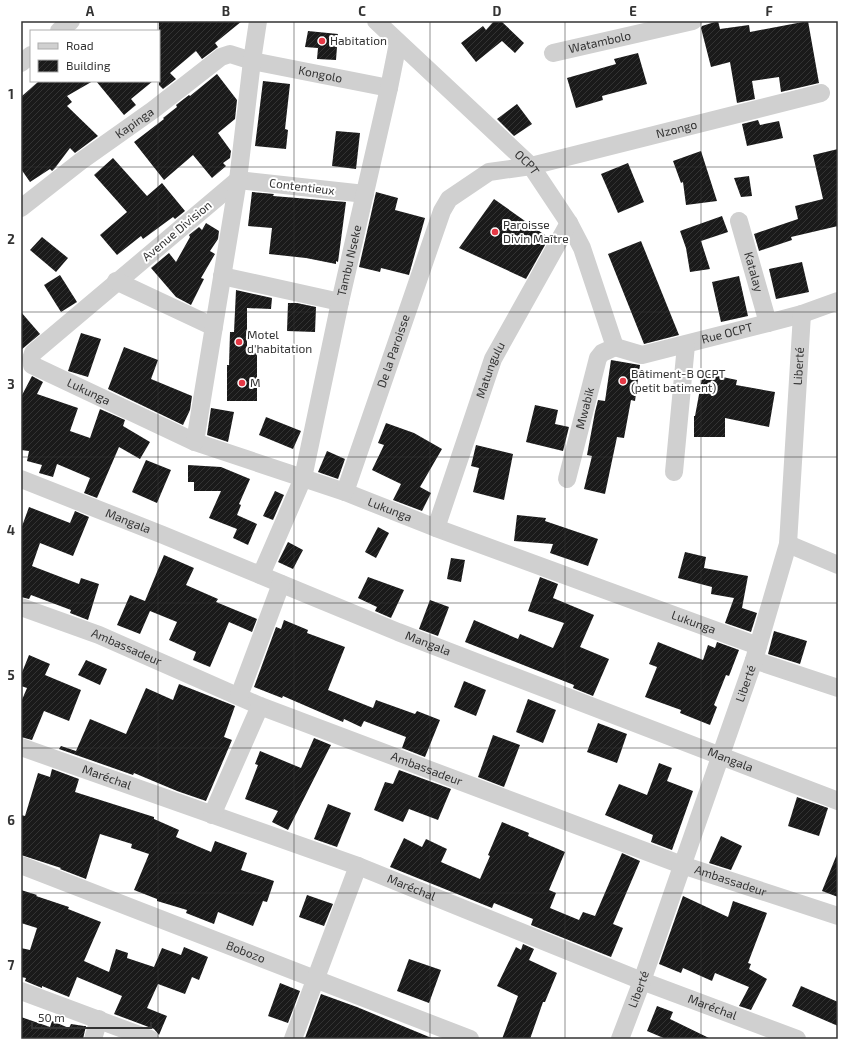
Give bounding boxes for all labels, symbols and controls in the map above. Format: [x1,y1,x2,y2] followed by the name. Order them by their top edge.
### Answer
[86,3,95,19] text: A
[222,3,230,19] text: B
[358,3,366,19] text: C
[493,3,502,19] text: D
[629,3,637,19] text: E
[765,3,773,19] text: F
[567,27,632,55] street label: Watambolo
[30,30,160,82] legend
[330,33,387,47] place label: Habitation
[317,36,327,46] marker: Habitation
[66,38,94,52] text: Road
[66,58,111,72] text: Building
[297,62,344,85] street label: Kongolo
[8,86,14,102] text: 1
[112,104,156,141] street label: Kapinga
[654,116,699,140] street label: Nzongo
[512,147,543,177] street label: OCPT
[269,175,336,197] street label: Contentieux
[139,197,214,263] street label: Avenue Division
[503,217,569,245] place label: Paroisse Divin Maître
[334,223,363,297] street label: Tambu Nseke
[490,227,500,237] marker: Paroisse Divin Maître
[7,231,15,247] text: 2
[742,250,767,294] street label: Katalay
[374,312,412,389] street label: De la Paroisse
[700,319,754,346] street label: Rue OCPT
[247,327,312,355] place label: Motel d'habitation
[234,337,244,347] marker: Motel d'habitation
[472,339,507,400] street label: Matungulu
[790,347,806,386] street label: Liberté
[631,366,725,394] place label: Bâtiment-B OCPT (petit batiment)
[65,375,113,407] street label: Lukunga
[250,375,261,389] place label: M
[7,376,15,392] text: 3
[618,376,628,386] marker: Bâtiment-B OCPT (petit batiment)
[237,378,247,388] marker: M
[572,386,596,431] street label: Mwabik
[366,494,414,524] street label: Lukunga
[104,505,153,535] street label: Mangala
[7,522,15,538] text: 4
[670,607,718,636] street label: Lukunga
[90,625,164,668] street label: Ambassadeur
[404,628,453,658] street label: Mangala
[732,663,758,704] street label: Liberté
[7,667,15,683] text: 5
[706,744,755,774] street label: Mangala
[389,748,465,788] street label: Ambassadeur
[81,761,134,792] street label: Maréchal
[7,812,15,828] text: 6
[693,862,769,898] street label: Ambassadeur
[385,871,439,903] street label: Maréchal
[224,937,268,965] street label: Bobozo
[8,957,15,973] text: 7
[625,969,651,1009] street label: Liberté
[686,991,740,1022] street label: Maréchal
[32,1004,151,1030] scale bar
[38,1010,65,1024] text: 50 m

